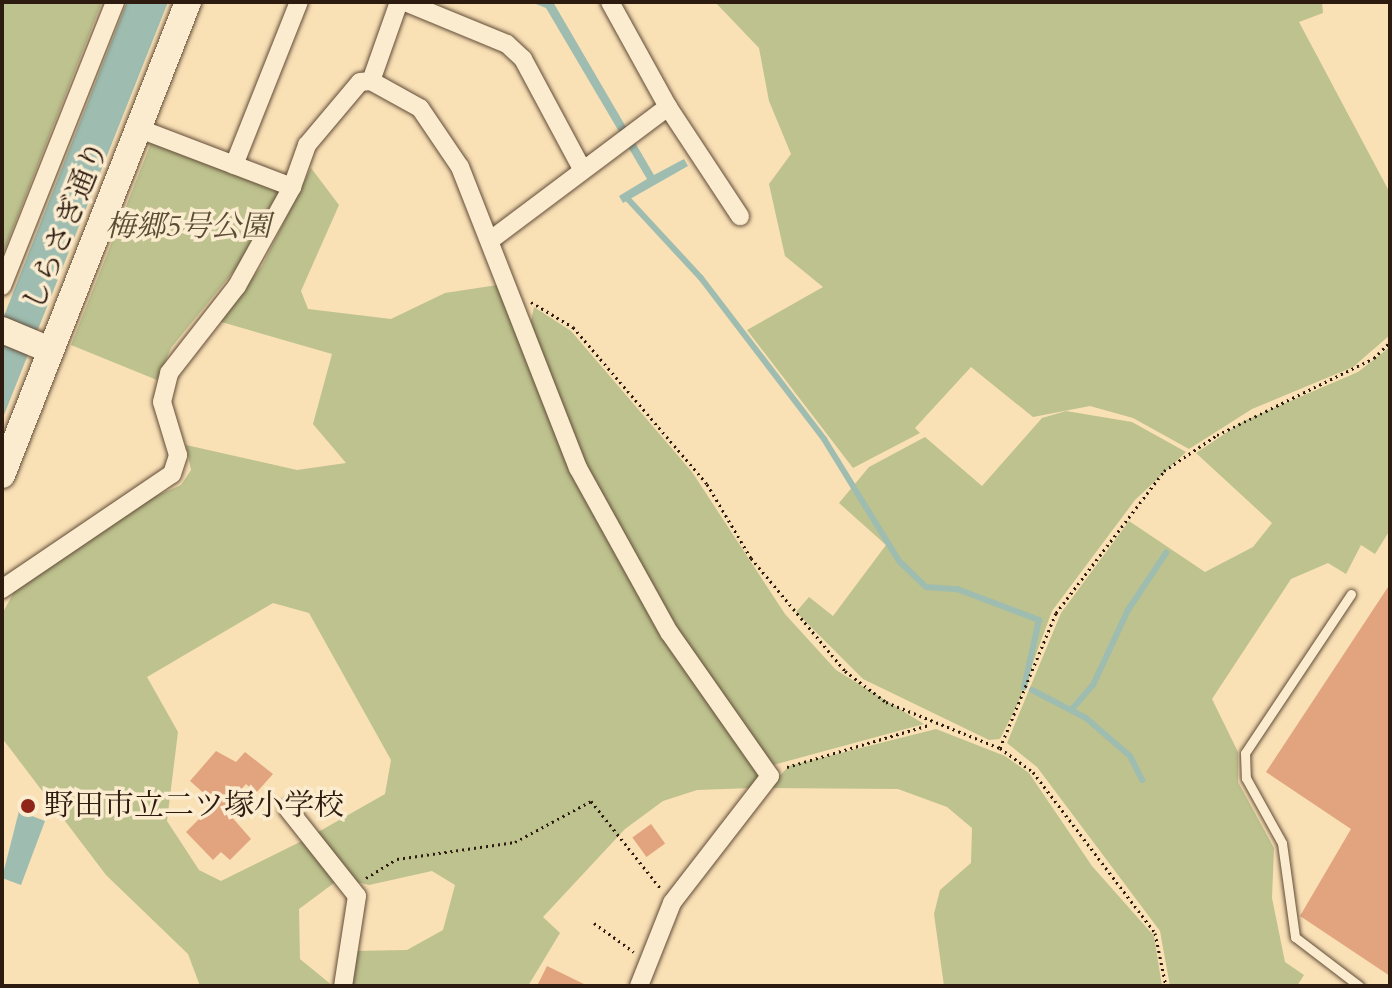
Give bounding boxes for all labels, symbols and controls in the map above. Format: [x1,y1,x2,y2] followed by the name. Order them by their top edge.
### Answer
[16,136,116,316] street label: しらさぎ通り
[105,209,271,245] park label: 梅郷5号公園
[44,788,344,824] place label: 野田市立二ツ塚小学校
[19,797,37,815] marker: 野田市立二ツ塚小学校

